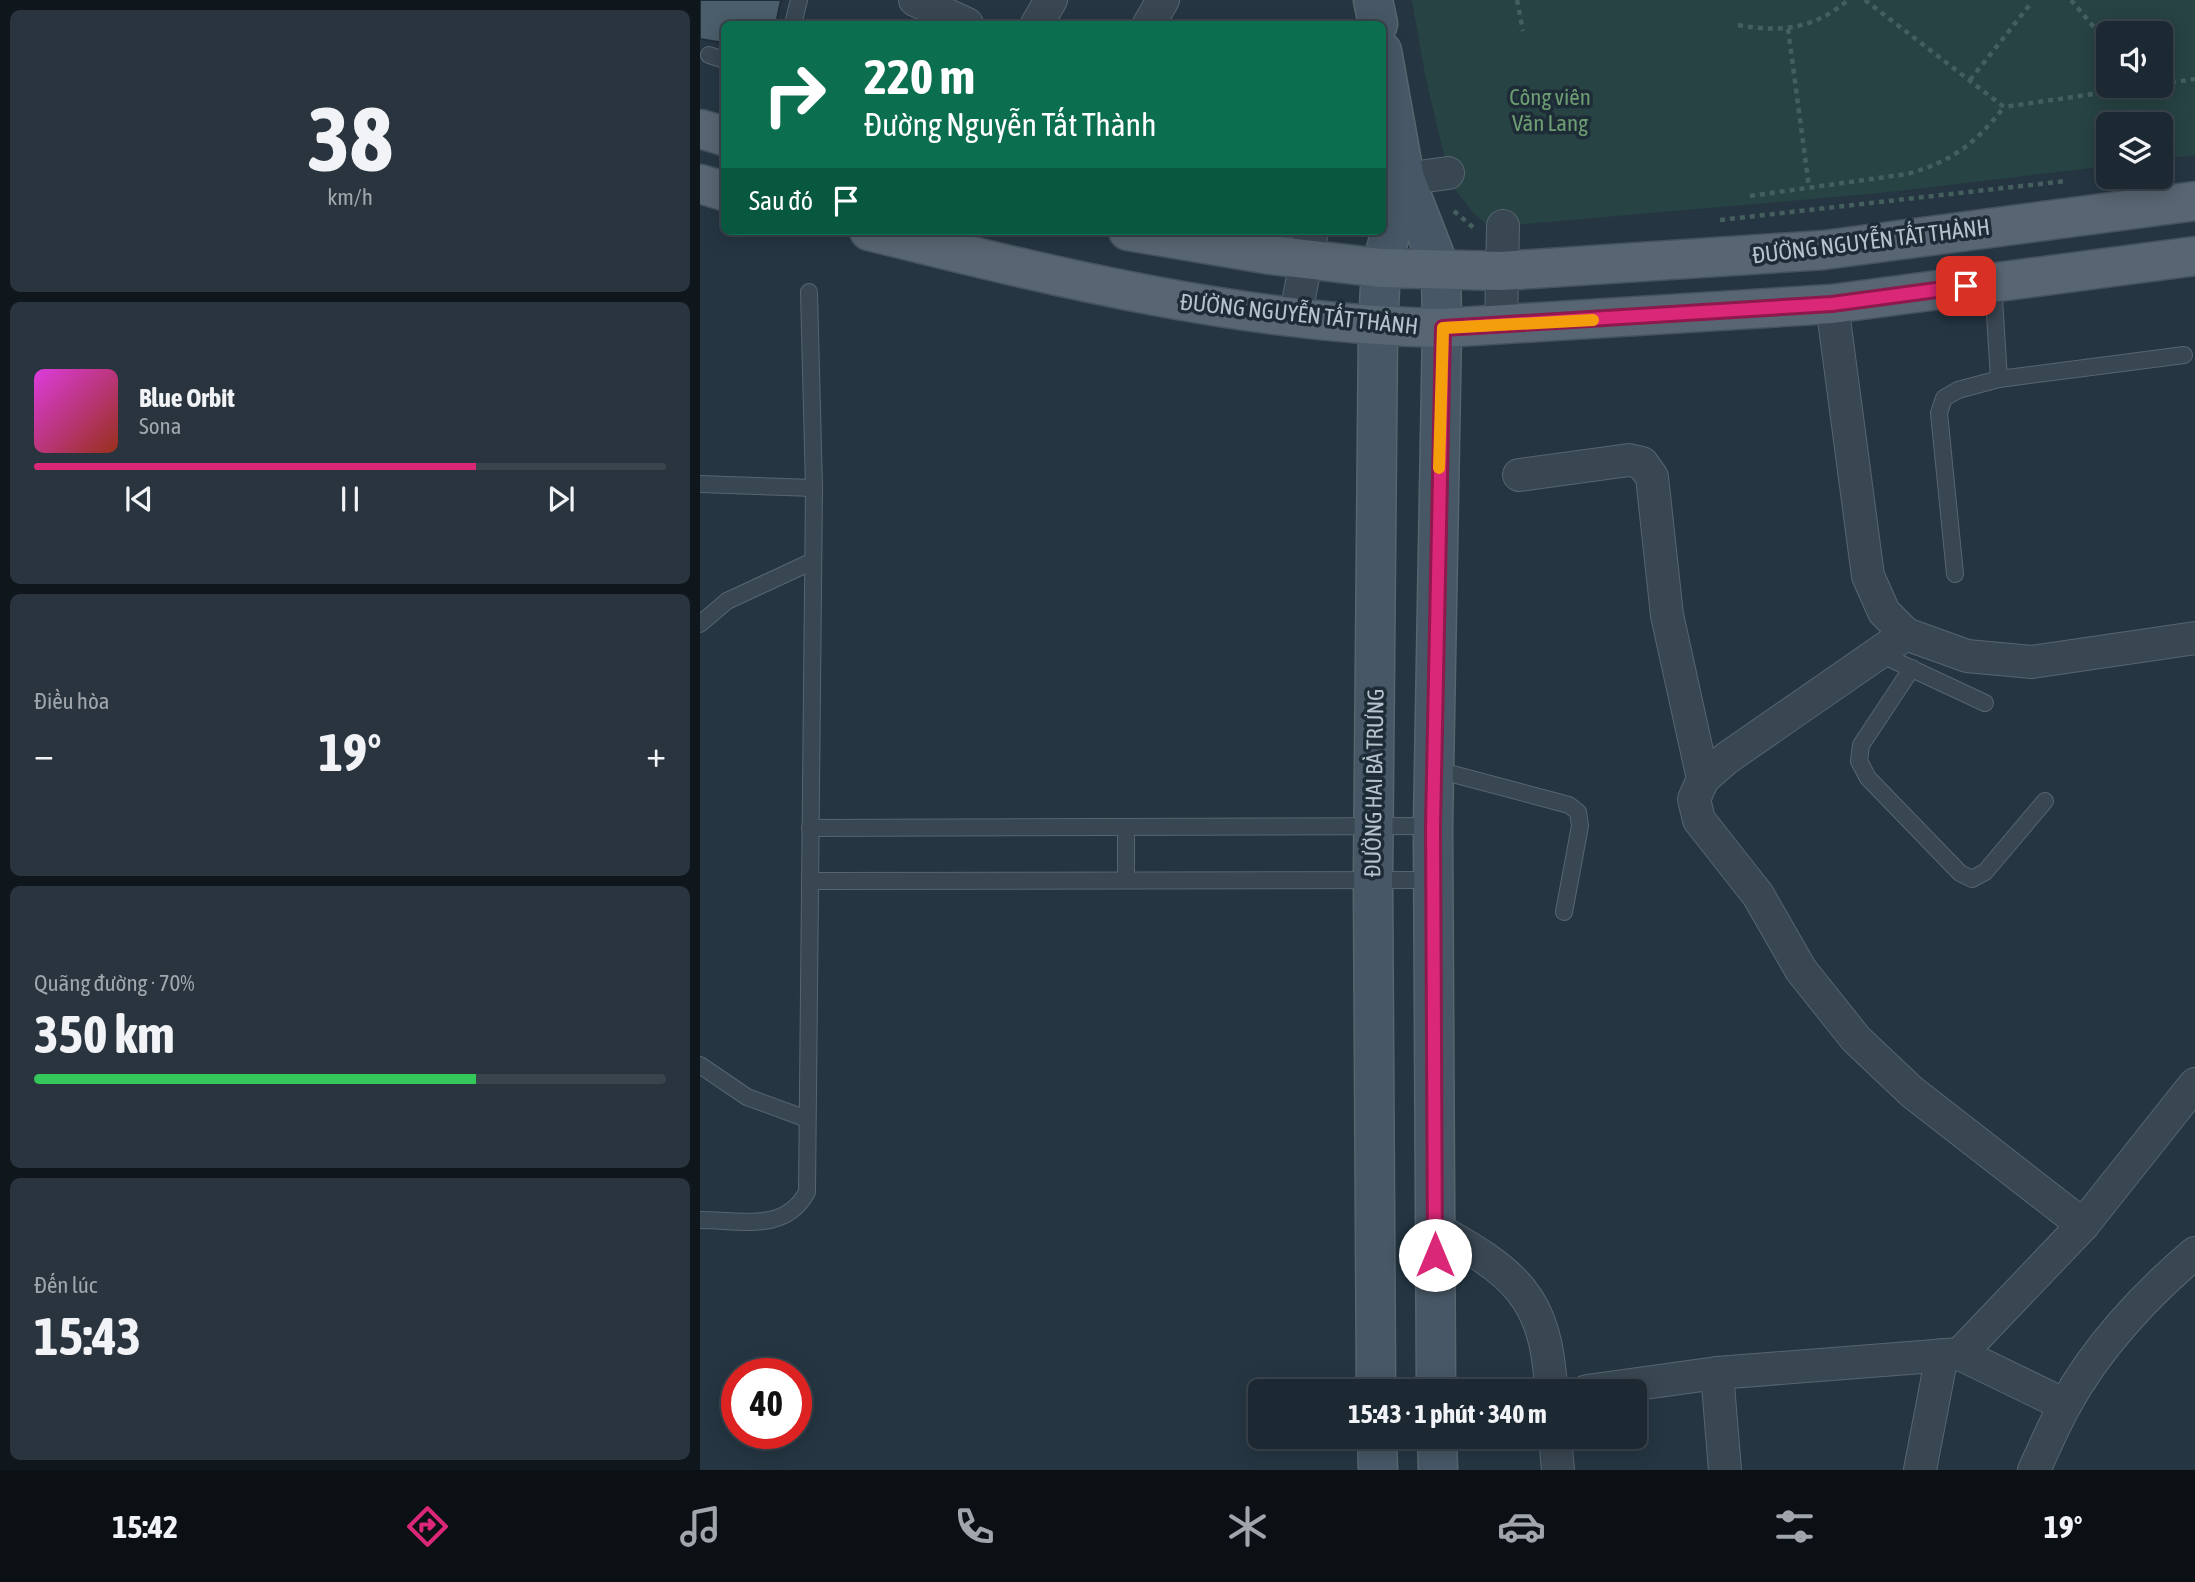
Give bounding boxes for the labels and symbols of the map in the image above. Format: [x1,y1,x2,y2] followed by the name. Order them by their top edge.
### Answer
[1509,84,1591,136] park label: Công viên Văn Lang
[1750,212,1991,268] street label: ĐƯỜNG NGUYỄN TẤT THÀNH
[1936,256,1996,316] pin
[1179,287,1420,339] street label: ĐƯỜNG NGUYỄN TẤT THÀNH
[1359,688,1389,878] street label: ĐƯỜNG HAI BÀ TRƯNG
[1398,1218,1472,1292] position arrow
[721,1358,812,1449] speed limit sign: 40

